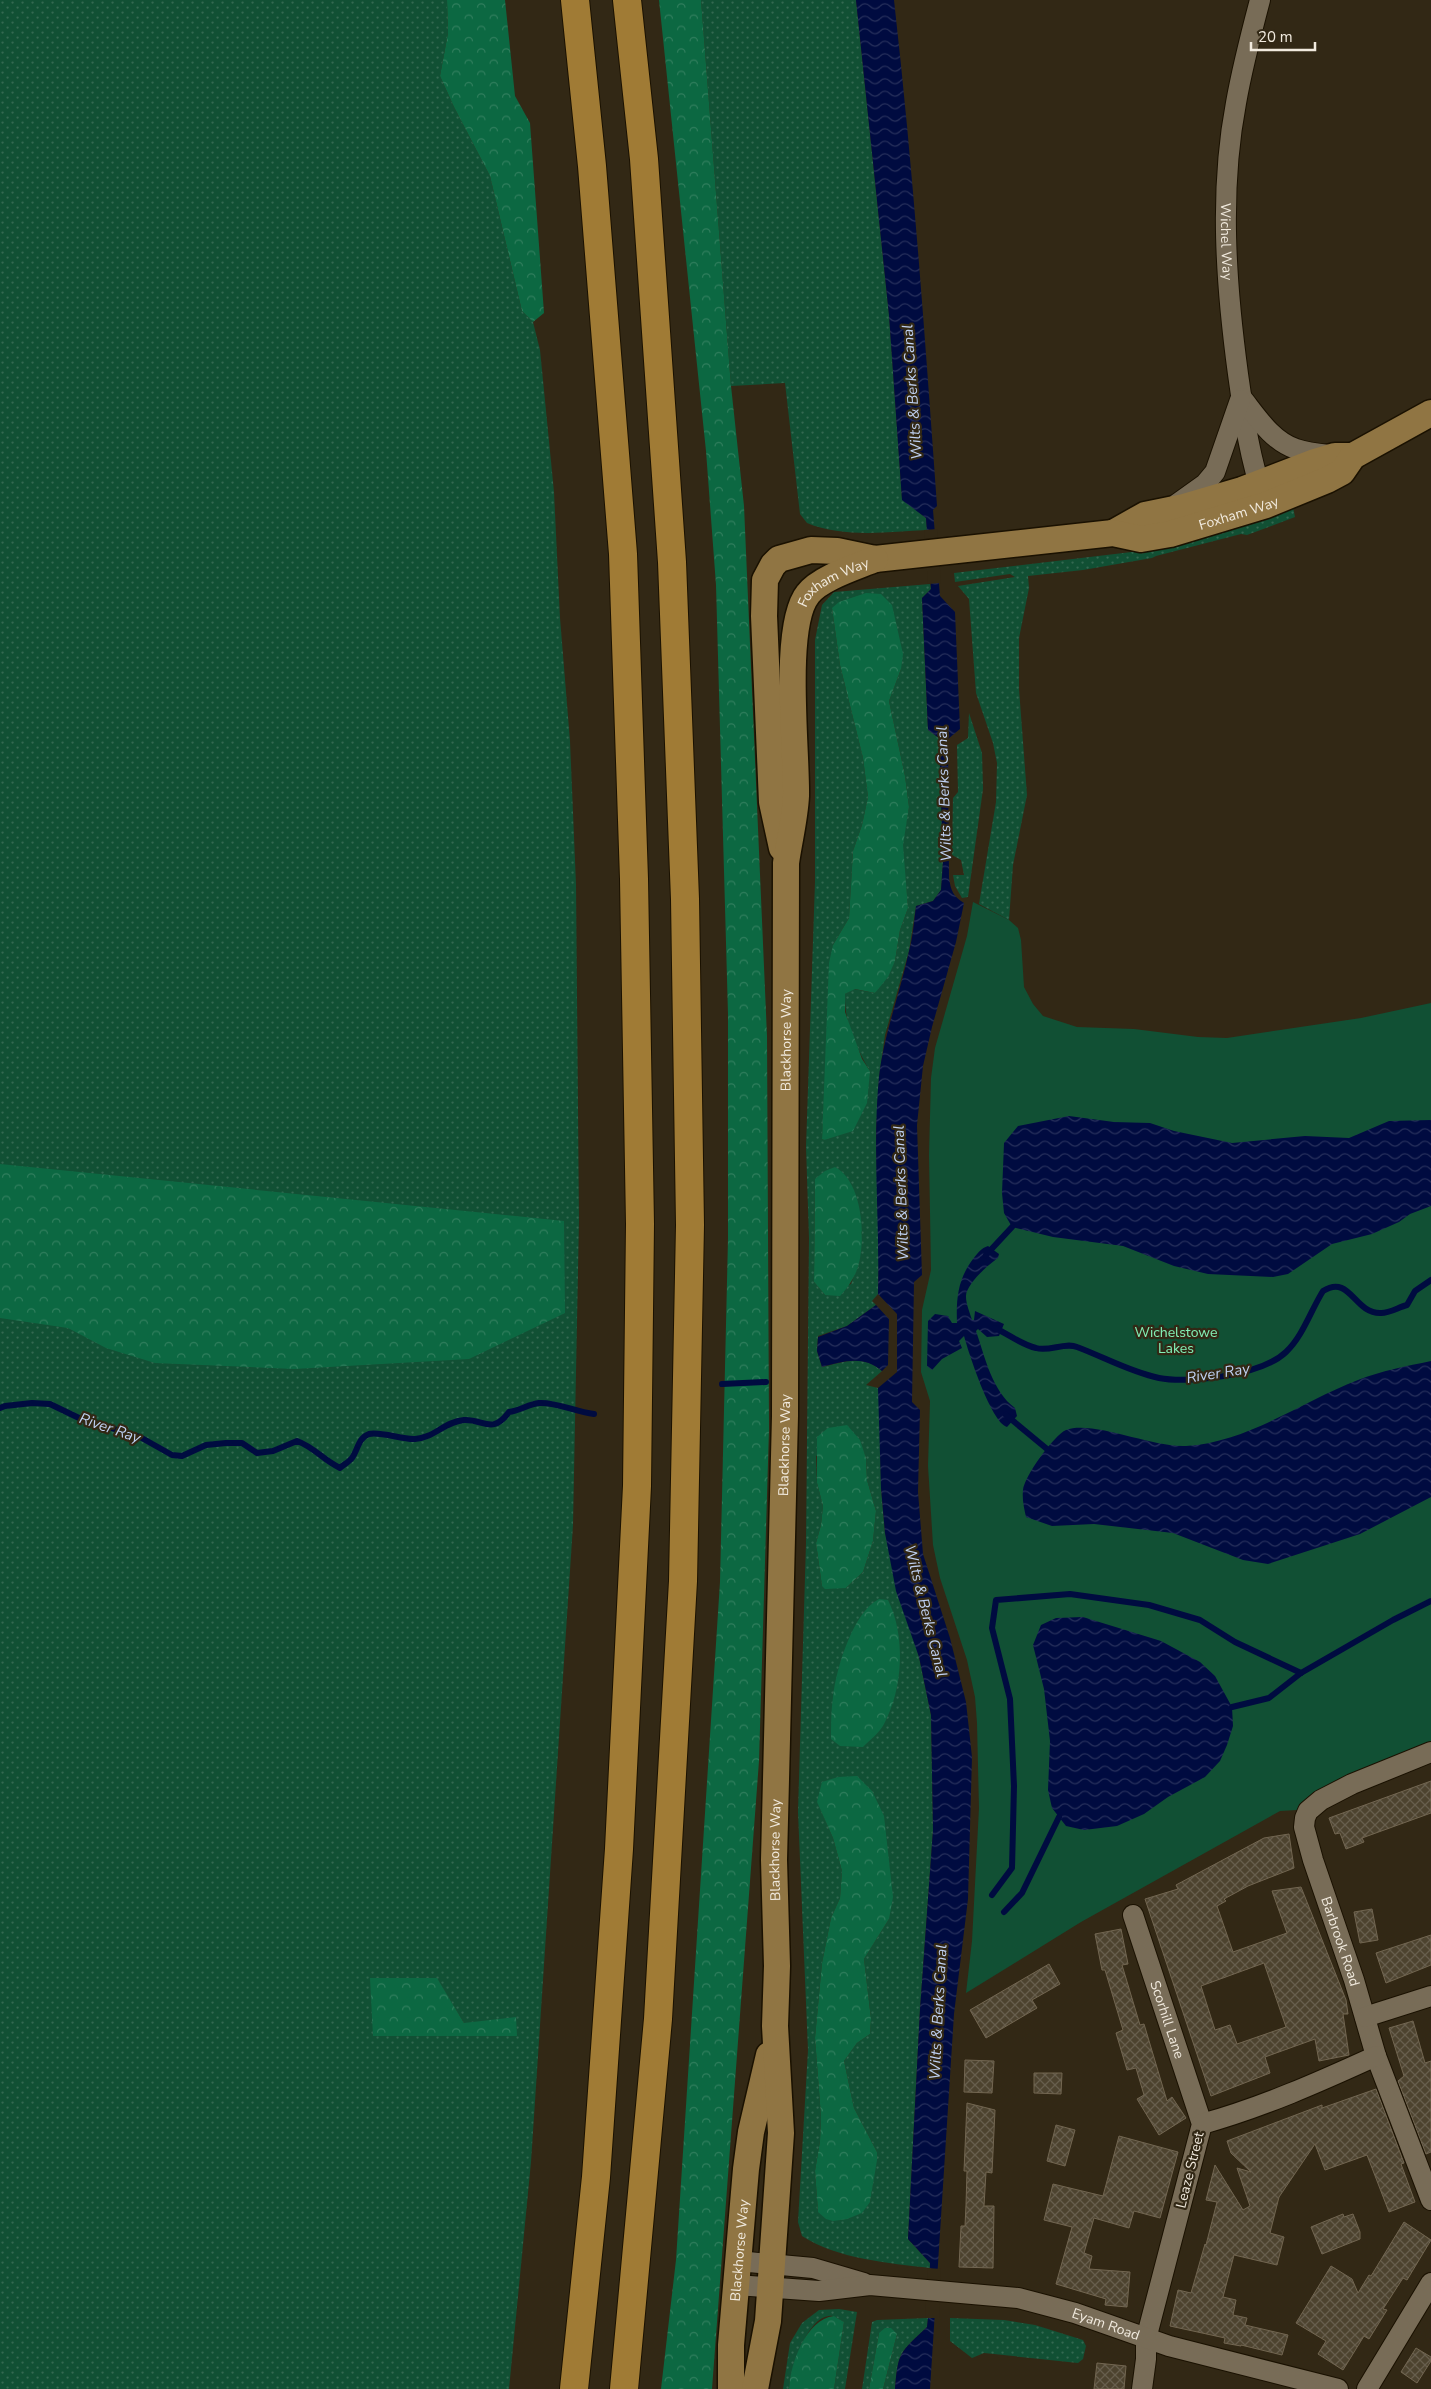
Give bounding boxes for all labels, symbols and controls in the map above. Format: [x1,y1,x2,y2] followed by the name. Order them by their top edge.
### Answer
[1251,20,1315,52] scale bar
[1258,27,1293,47] text: 20 m
[1216,203,1238,282] street label: Wichel Way
[897,324,927,460] water label: Wilts & Berks Canal
[1196,491,1282,534] street label: Foxham Way
[793,553,872,610] street label: Foxham Way
[932,726,956,862] water label: Wilts & Berks Canal
[776,988,795,1091] street label: Blackhorse Way
[889,1125,913,1261] water label: Wilts & Berks Canal
[1135,1323,1217,1358] park label: Wichelstowe Lakes
[1185,1358,1252,1388] water label: River Ray
[774,1393,795,1496] street label: Blackhorse Way
[77,1408,145,1448] water label: River Ray
[900,1543,952,1679] water label: Wilts & Berks Canal
[764,1798,785,1901] street label: Blackhorse Way
[1317,1894,1365,1988] street label: Barbrook Road
[924,1944,952,2080] water label: Wilts & Berks Canal
[1146,1978,1189,2061] street label: Scorhill Lane
[1171,2130,1209,2210] street label: Leaze Street
[725,2198,753,2302] street label: Blackhorse Way
[1070,2303,1143,2345] street label: Eyam Road

